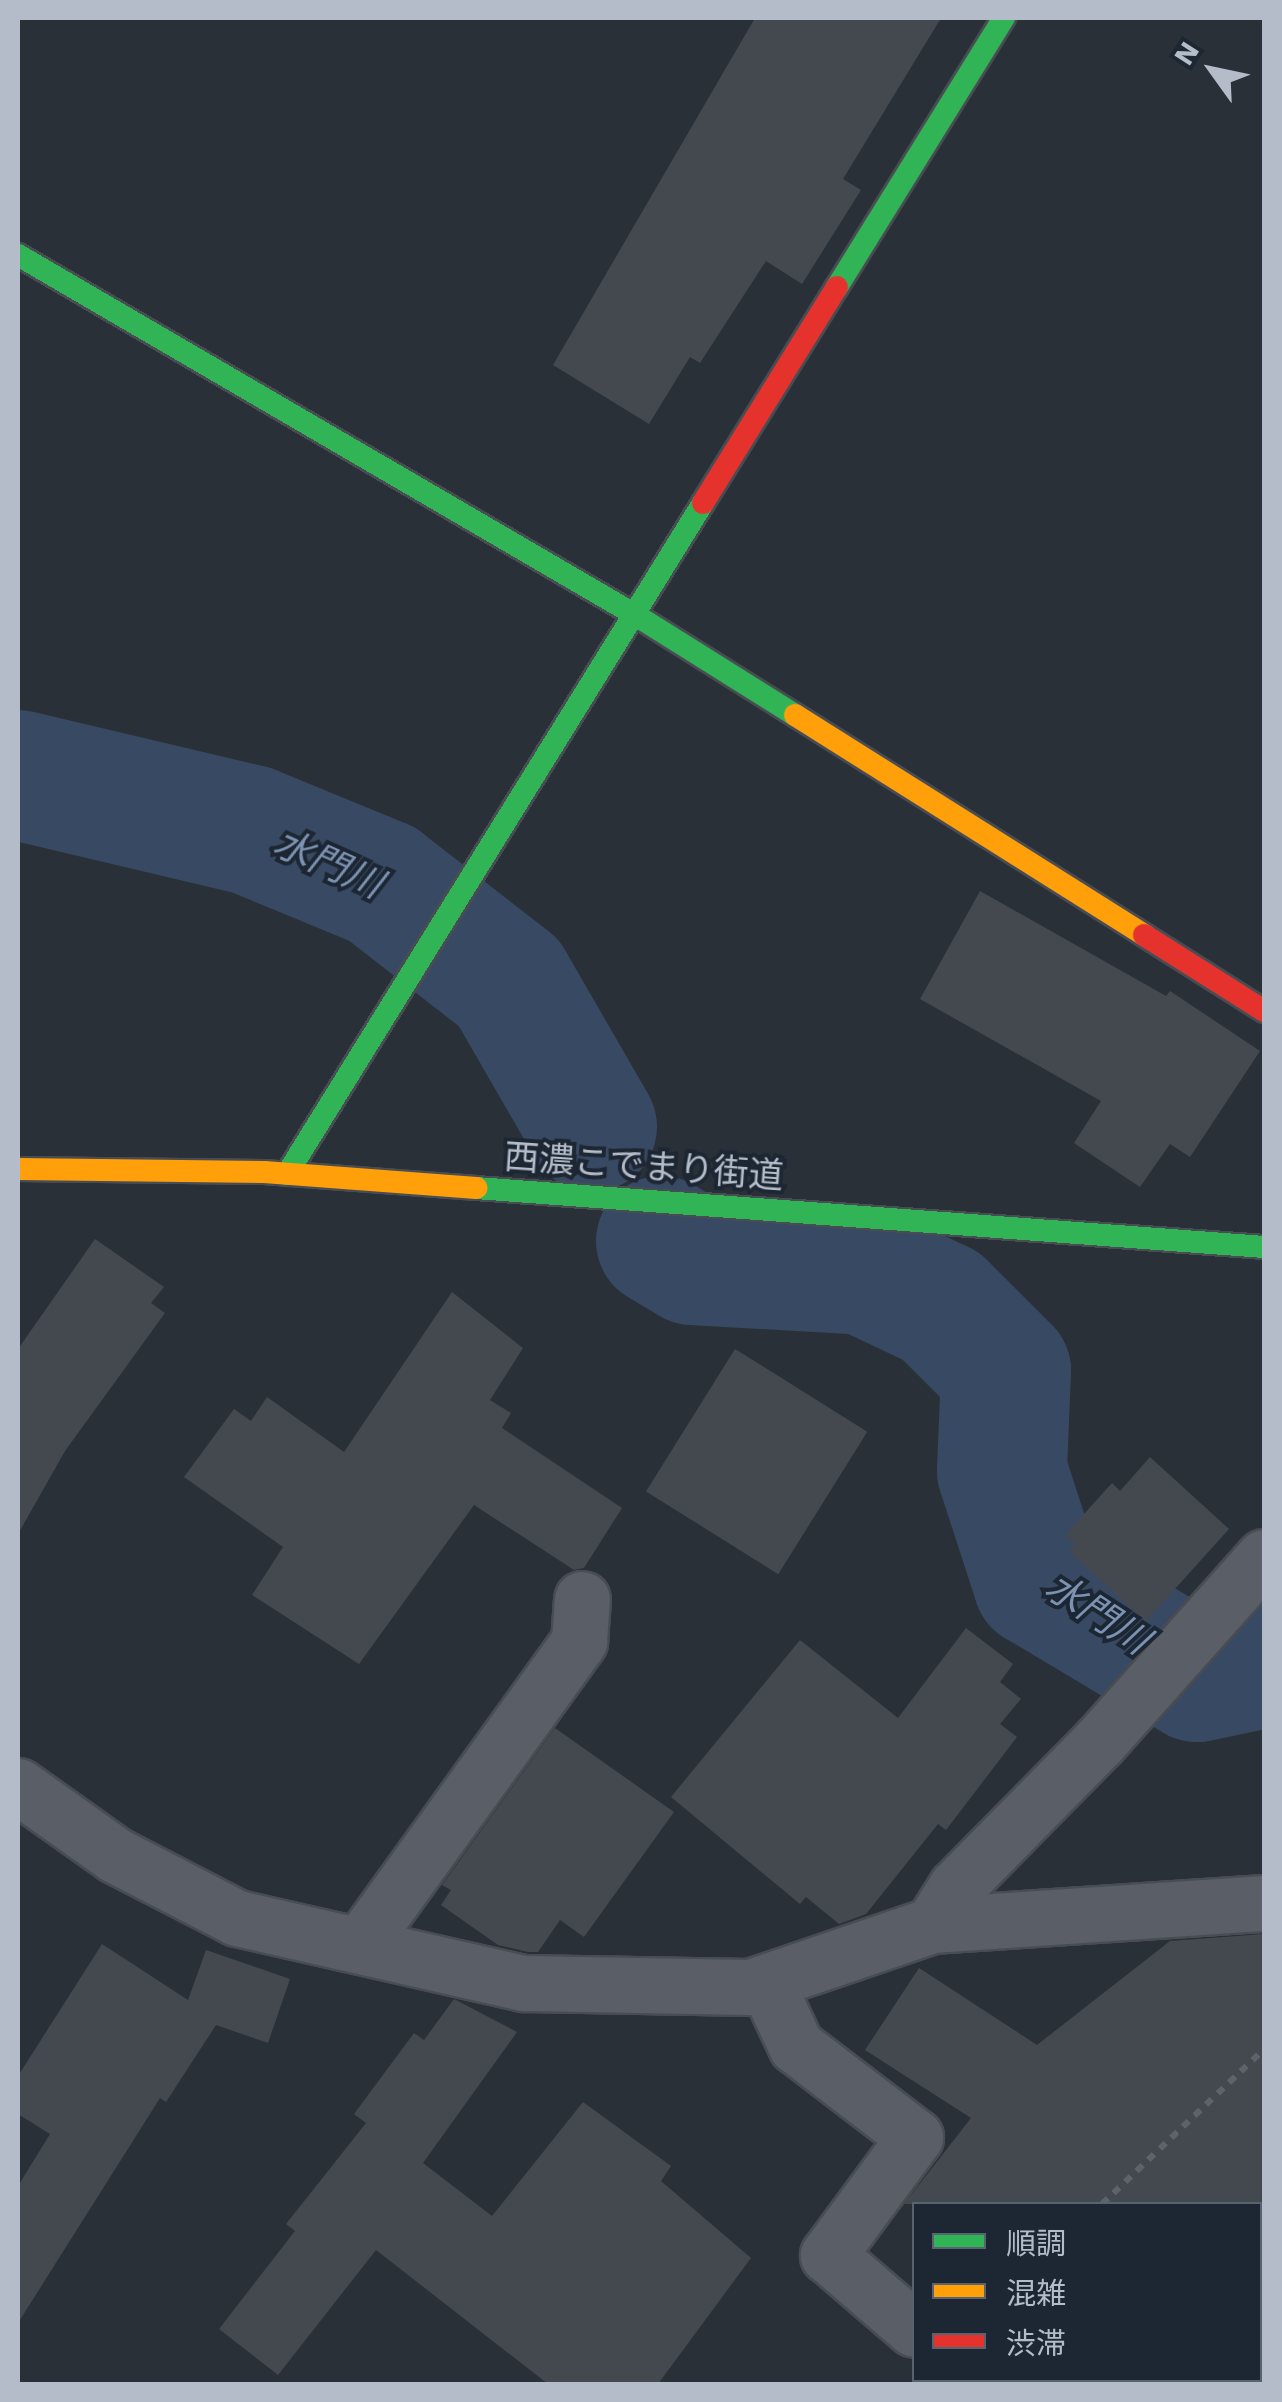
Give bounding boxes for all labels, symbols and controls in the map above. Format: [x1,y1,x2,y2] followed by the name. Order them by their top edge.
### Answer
[1162,20,1262,120] north arrow
[1167,36,1206,71] text: N
[267,820,389,908] water label: 水門川
[503,1135,785,1197] street label: 西濃こでまり街道
[1037,1564,1157,1664] water label: 水門川
[912,2202,1262,2382] legend
[1006,2226,1066,2261] text: 順調
[1006,2276,1066,2311] text: 混雑
[1006,2326,1066,2361] text: 渋滞

